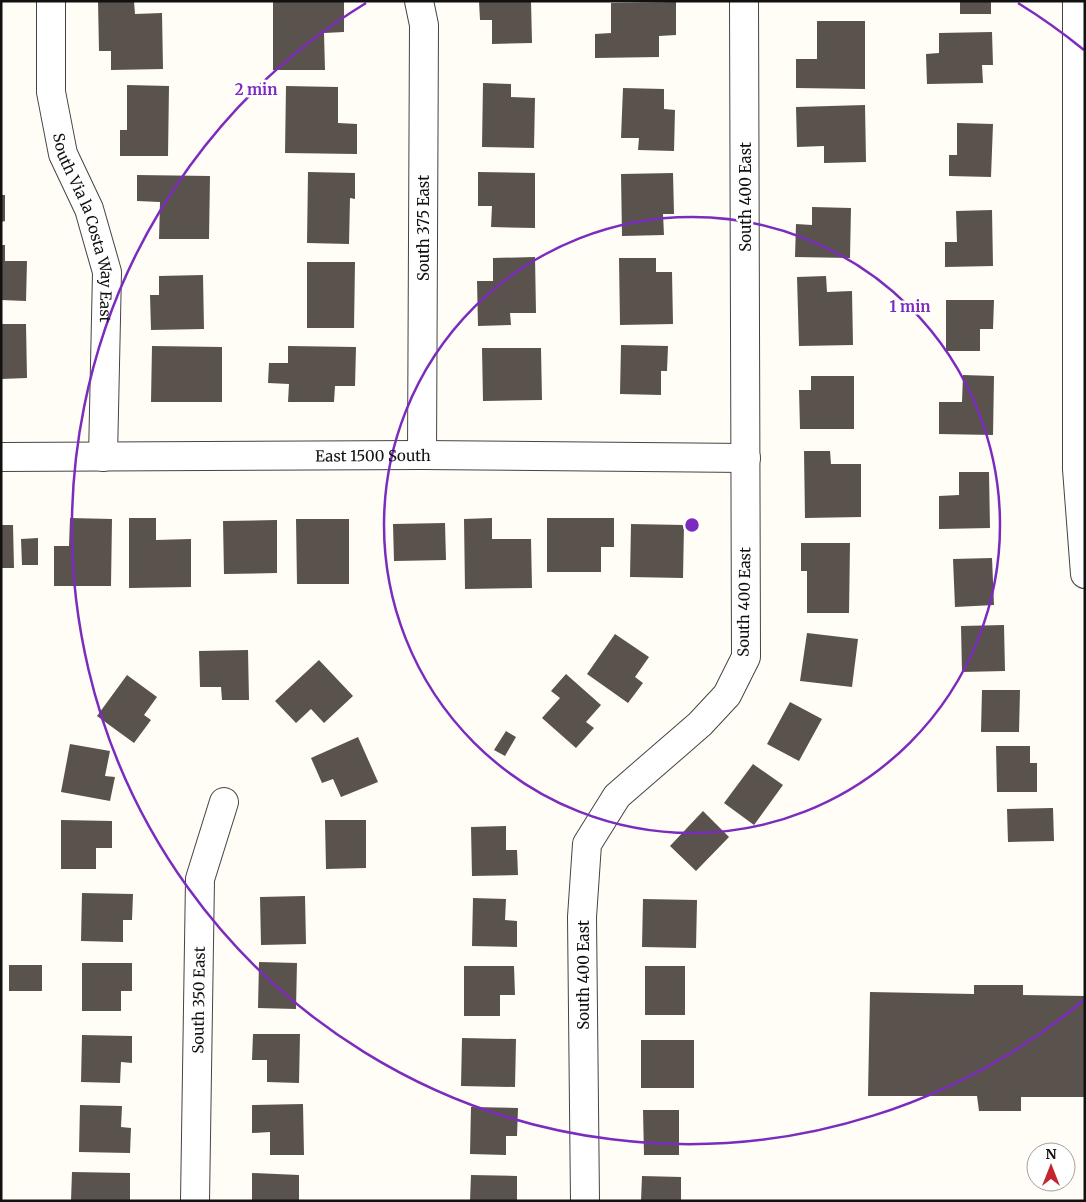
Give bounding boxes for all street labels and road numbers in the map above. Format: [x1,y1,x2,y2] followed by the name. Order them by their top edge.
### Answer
[50,131,117,323] street label: South Via la Costa Way East
[736,142,755,252] street label: South 400 East
[414,175,433,281] street label: South 375 East
[315,445,431,465] street label: East 1500 South
[734,547,754,657] street label: South 400 East
[574,920,593,1030] street label: South 400 East
[188,946,208,1054] street label: South 350 East

